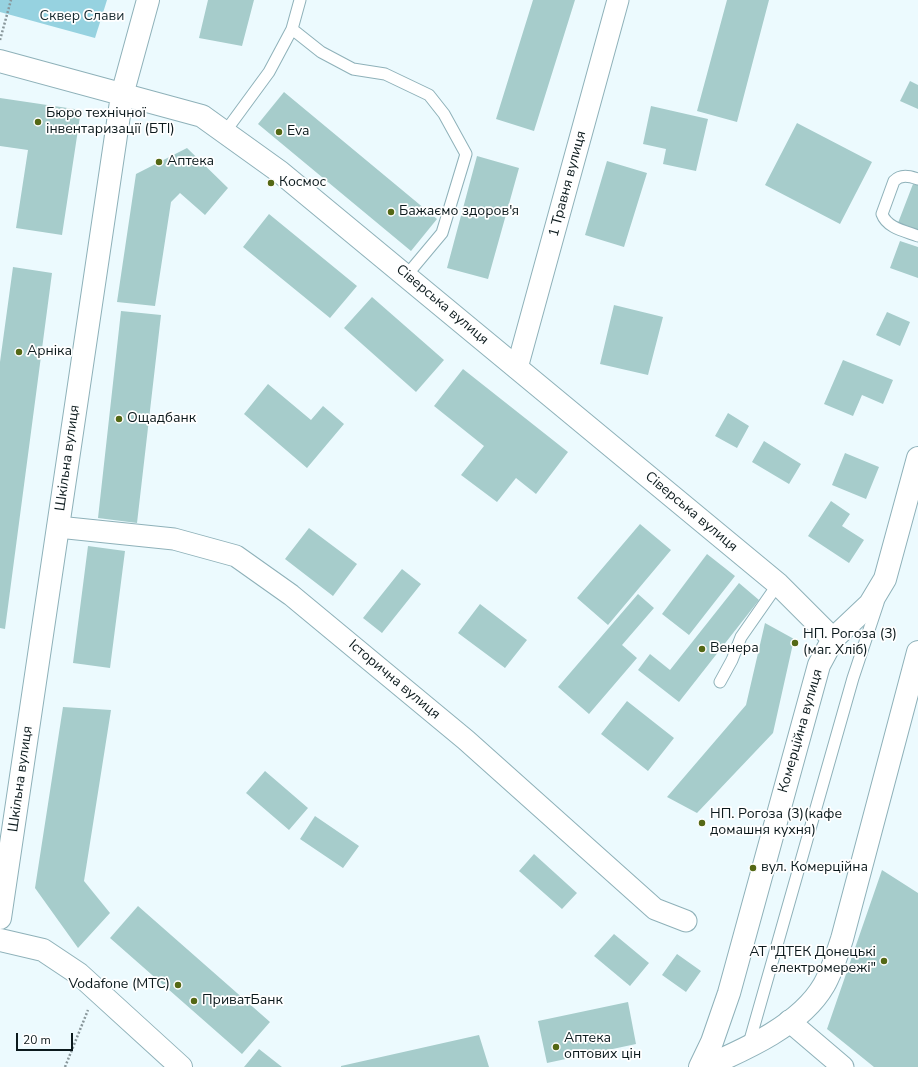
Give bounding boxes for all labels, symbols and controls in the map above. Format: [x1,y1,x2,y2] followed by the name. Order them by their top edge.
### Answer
[40,9,124,25] park label: Сквер Слави
[46,106,175,138] place label: Бюро технічної інвентаризації (БТІ)
[33,117,43,127] marker: Бюро технічної інвентаризації (БТІ)
[287,124,310,140] place label: Eva
[274,127,284,137] marker: Eva
[546,129,590,239] street label: 1 Травня вулиця
[167,154,214,170] place label: Аптека
[154,157,164,167] marker: Аптека
[279,175,326,191] place label: Космос
[266,178,276,188] marker: Космос
[399,204,519,220] place label: Бажаємо здоров'я
[386,207,396,217] marker: Бажаємо здоров'я
[392,261,492,349] street label: Сіверська вулиця
[27,344,72,360] place label: Арніка
[14,347,24,357] marker: Арніка
[52,404,84,512] street label: Шкільна вулиця
[127,411,196,427] place label: Ощадбанк
[114,414,124,424] marker: Ощадбанк
[641,468,741,556] street label: Сіверська вулиця
[803,627,897,660] place label: НП. Рогоза (3) (маг. Хліб)
[345,637,443,723] street label: Історична вулиця
[790,638,800,648] marker: НП. Рогоза (3) (маг. Хліб)
[710,641,759,657] place label: Венера
[697,644,707,654] marker: Венера
[775,667,827,795] street label: Комерційна вулиця
[5,725,37,833] street label: Шкільна вулиця
[710,807,842,840] place label: НП. Рогоза (3)(кафе домашня кухня)
[697,818,707,828] marker: НП. Рогоза (3)(кафе домашня кухня)
[761,860,868,876] place label: вул. Комерційна
[748,863,758,873] marker: вул. Комерційна
[749,945,876,978] place label: АТ "ДТЕК Донецькі електромережі"
[879,956,889,966] marker: АТ "ДТЕК Донецькі електромережі"
[68,977,170,993] place label: Vodafone (МТС)
[173,980,183,990] marker: Vodafone (МТС)
[202,993,283,1009] place label: ПриватБанк
[189,996,199,1006] marker: ПриватБанк
[18,1025,75,1051] scale bar
[564,1031,641,1064] place label: Аптека оптових цін
[23,1032,51,1048] text: 20 m
[551,1042,561,1052] marker: Аптека оптових цін

